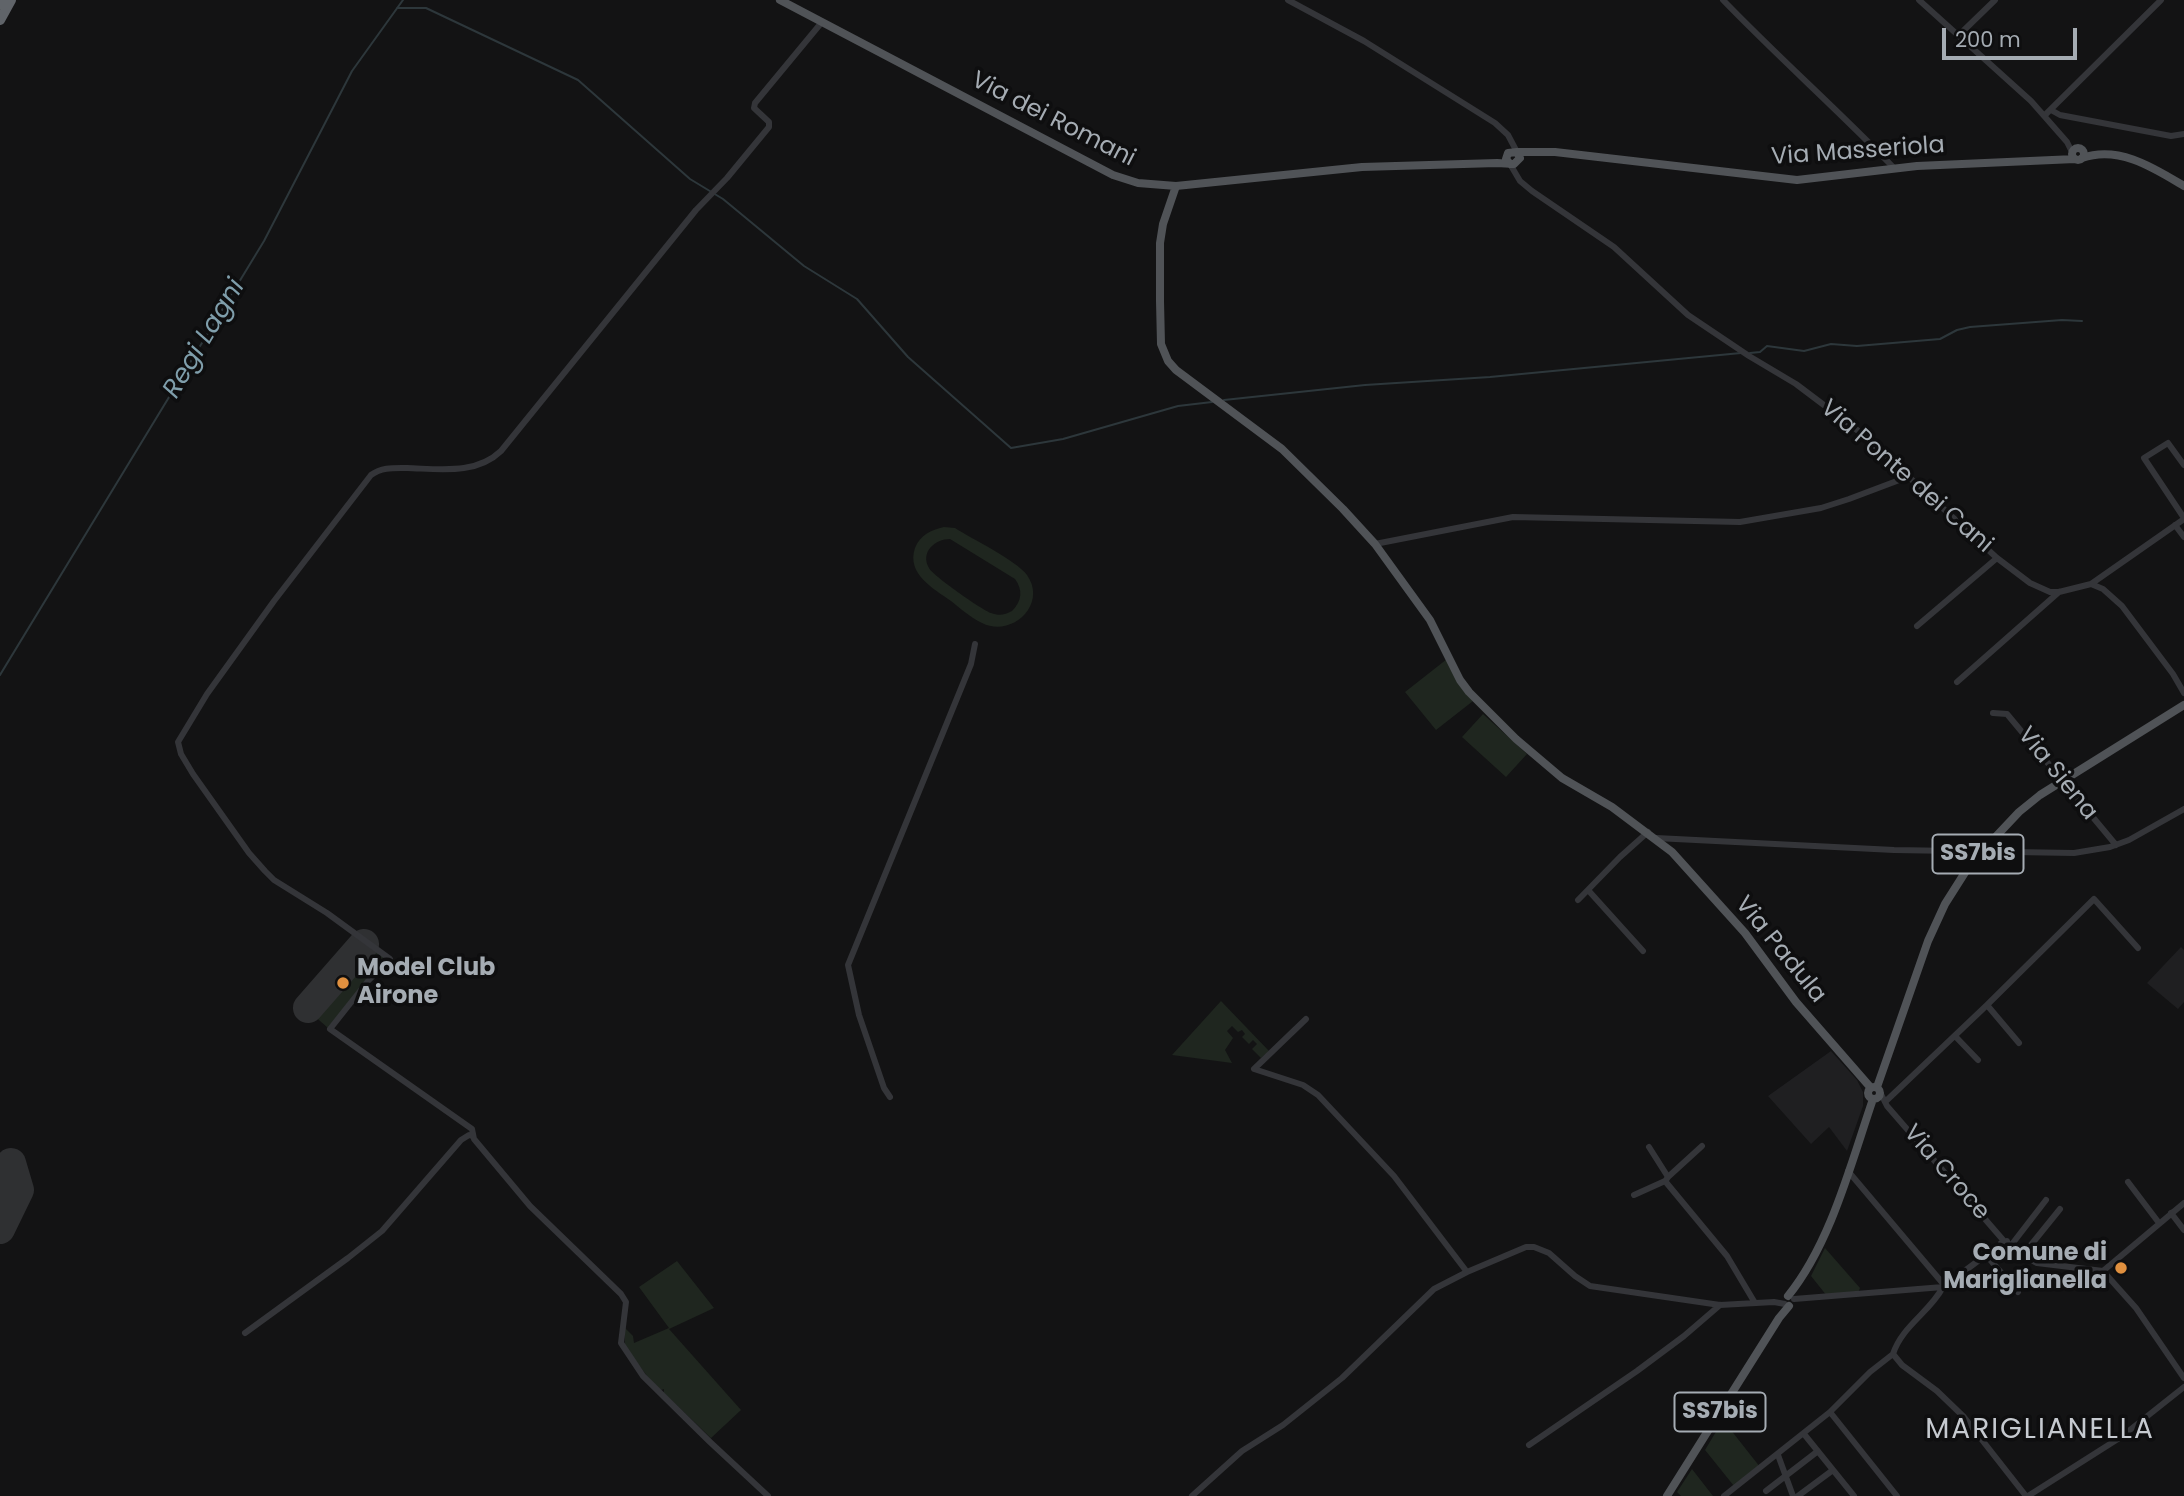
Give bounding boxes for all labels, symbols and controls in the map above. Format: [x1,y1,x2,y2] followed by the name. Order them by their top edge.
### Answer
[1946,14,2081,58] scale bar
[1955,25,2021,54] text: 200 m
[966,66,1140,174] street label: Via dei Romani
[1770,132,1946,172] street label: Via Masseriola
[157,274,253,404] water label: Regi Lagni
[1814,394,1998,560] street label: Via Ponte dei Cani
[2011,722,2103,826] street label: Via Siena
[1932,834,2024,874] road number: SS7bis
[1728,891,1832,1009] street label: Via Padula
[357,955,495,1011] place label: Model Club Airone
[335,975,351,991] marker: Model Club Airone
[1897,1119,1995,1227] street label: Via Croce
[1943,1240,2107,1296] place label: Comune di Mariglianella
[2113,1260,2129,1276] marker: Comune di Mariglianella
[1674,1392,1766,1432] road number: SS7bis
[1927,1414,2153,1448] district label: MARIGLIANELLA

